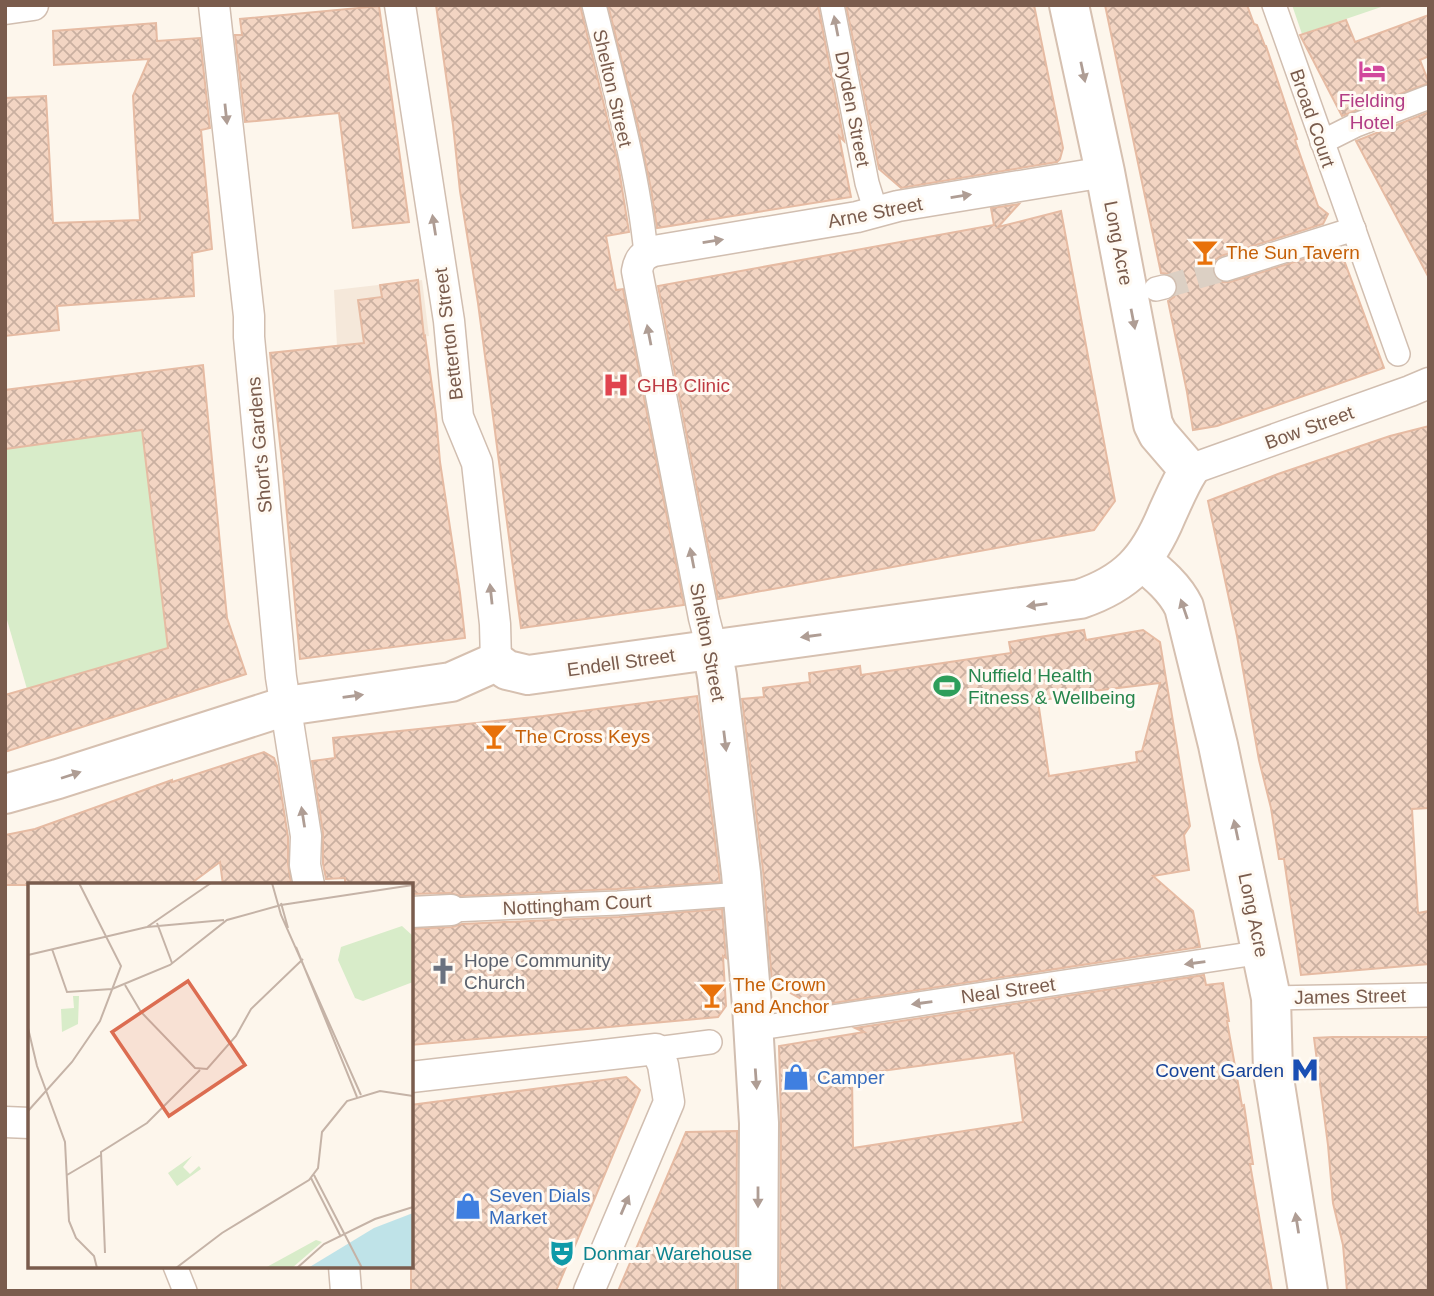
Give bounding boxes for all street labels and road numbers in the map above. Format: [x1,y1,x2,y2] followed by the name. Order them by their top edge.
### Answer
[589,27,636,150] street label: Shelton Street
[831,50,874,169] street label: Dryden Street
[1286,66,1339,171] street label: Broad Court
[826,193,925,232] street label: Arne Street
[1100,199,1137,287] street label: Long Acre
[430,266,467,401] street label: Betterton Street
[243,376,276,514] street label: Short's Gardens
[1262,401,1357,453] street label: Bow Street
[686,581,729,704] street label: Shelton Street
[566,644,677,680] street label: Endell Street
[1234,871,1273,959] street label: Long Acre
[502,890,653,919] street label: Nottingham Court
[960,973,1057,1008] street label: Neal Street
[1294,985,1407,1008] street label: James Street

